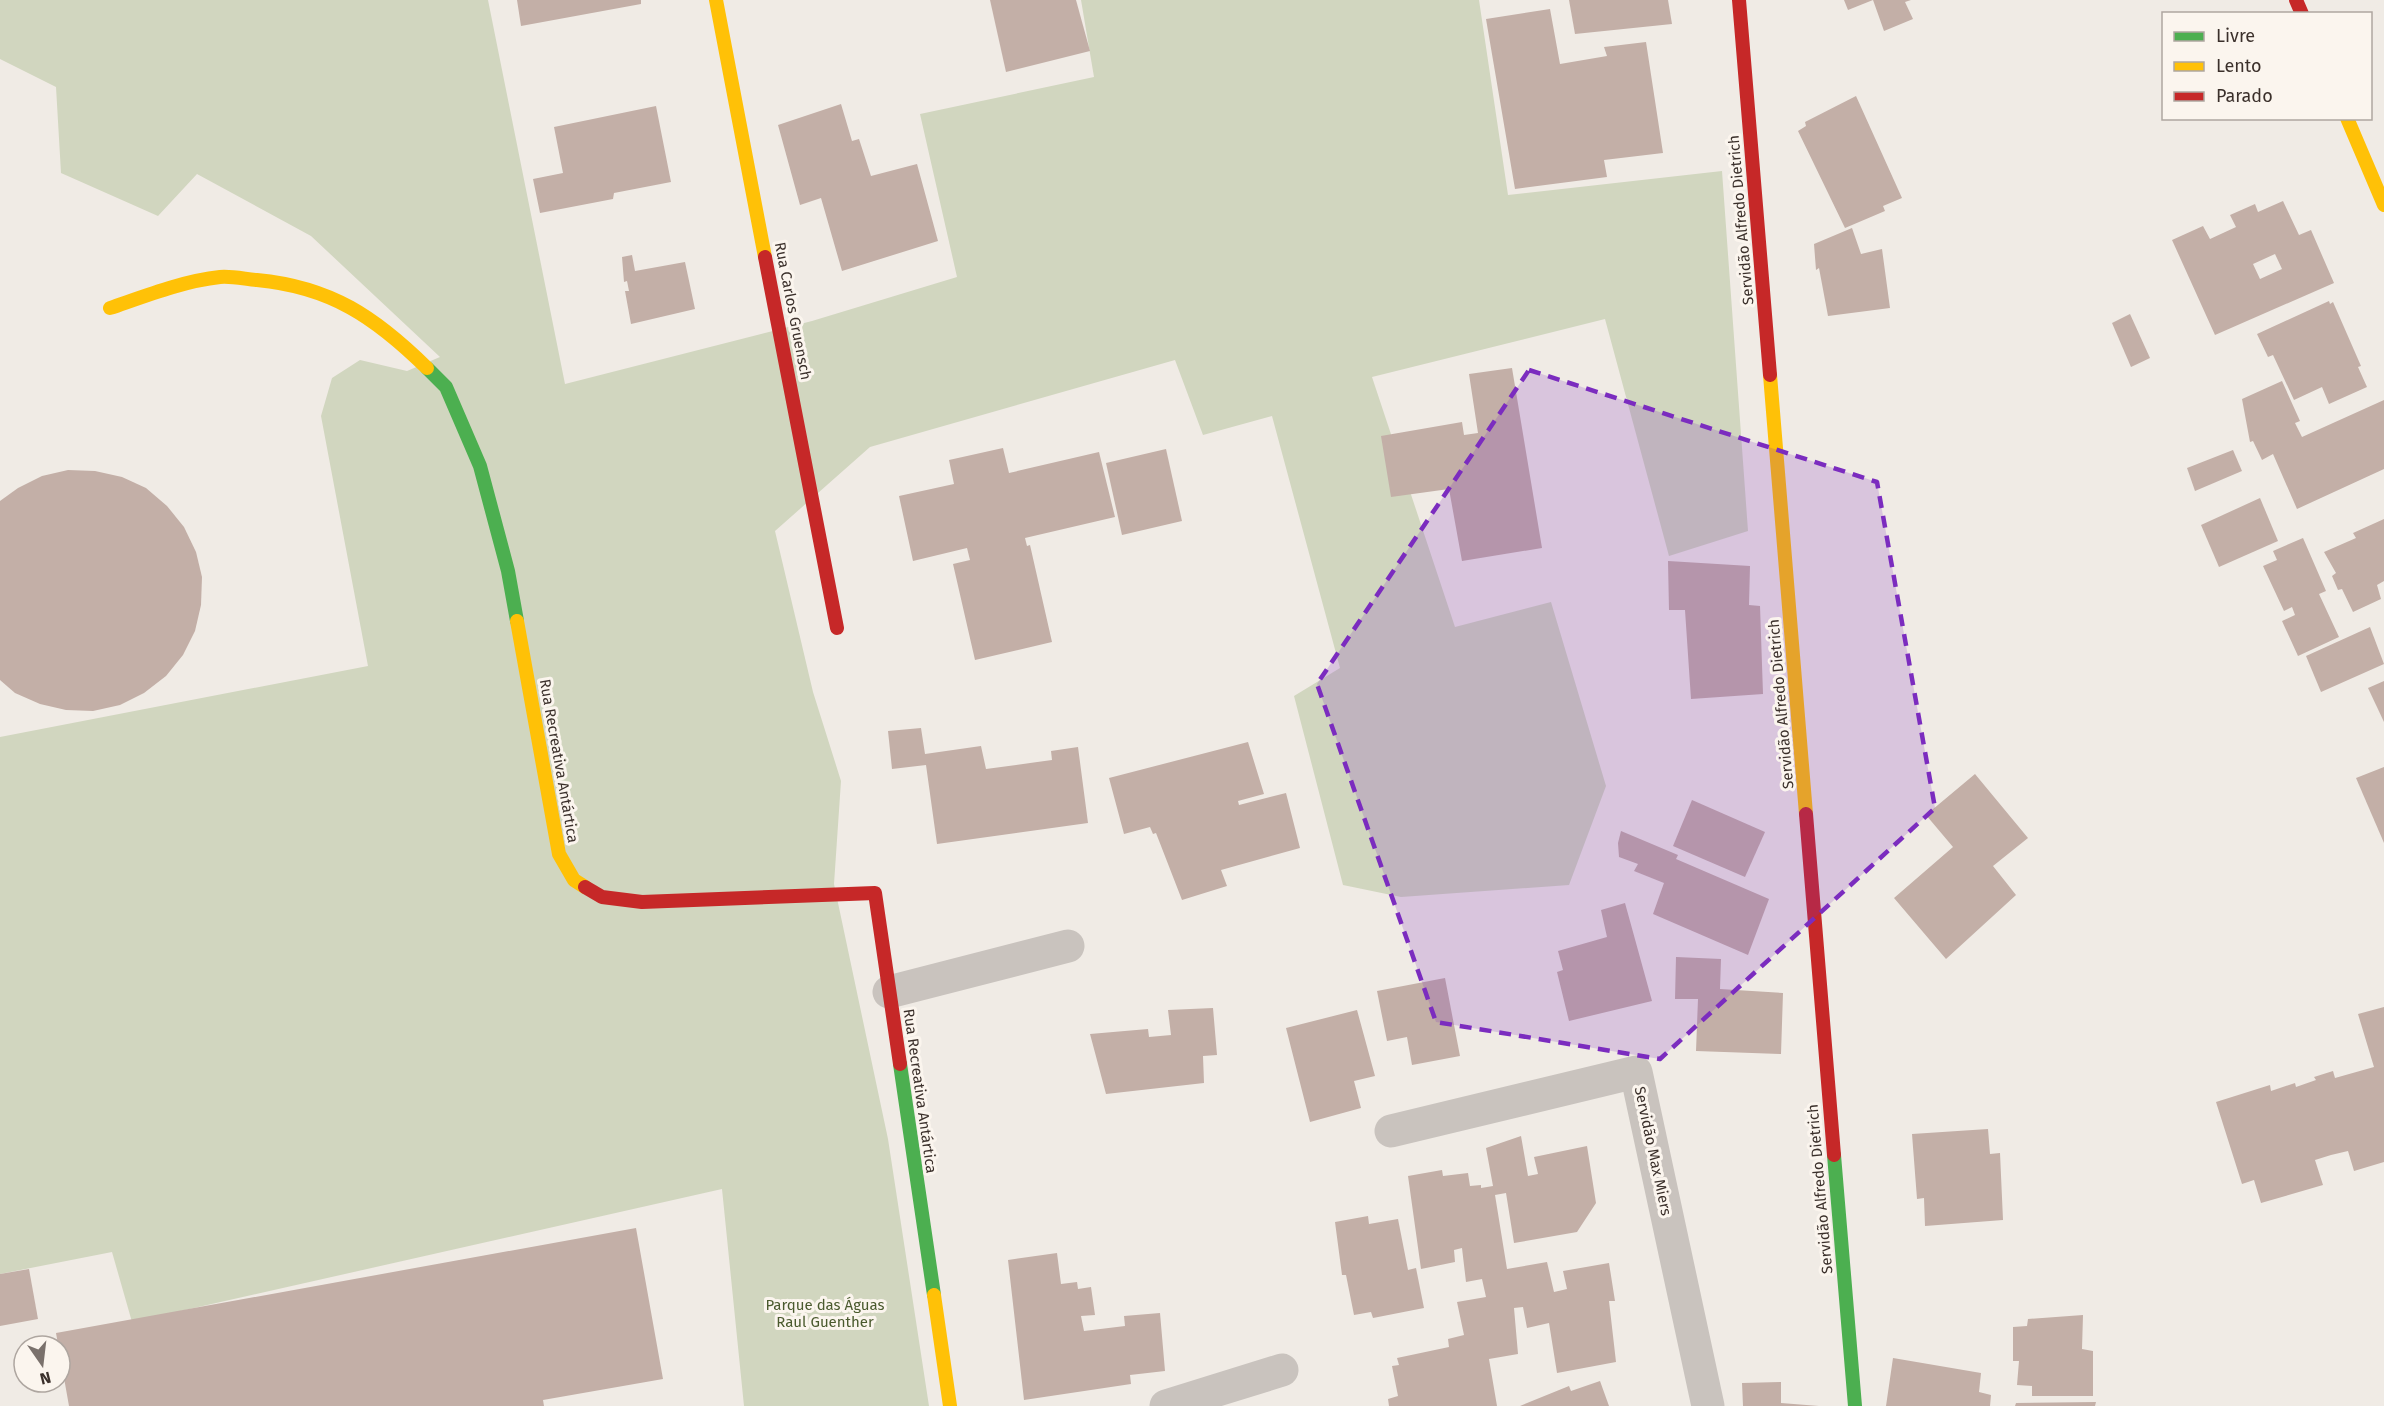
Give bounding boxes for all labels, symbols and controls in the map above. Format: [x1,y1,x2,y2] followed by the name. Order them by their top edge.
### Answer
[2162,12,2372,120] legend
[2216,25,2255,47] text: Livre
[2216,55,2262,77] text: Lento
[2216,85,2273,107] text: Parado
[1725,134,1757,306] street label: Servidão Alfredo Dietrich
[771,241,815,381] street label: Rua Carlos Gruensch
[1765,618,1797,790] street label: Servidão Alfredo Dietrich
[536,678,582,844] street label: Rua Recreativa Antártica
[900,1008,940,1174] street label: Rua Recreativa Antártica
[1631,1085,1675,1217] street label: Servidão Max Miers
[1804,1103,1836,1275] street label: Servidão Alfredo Dietrich
[765,1296,885,1331] park label: Parque das Águas Raul Guenther
[12,1334,72,1394] north arrow
[38,1368,53,1389] text: N

